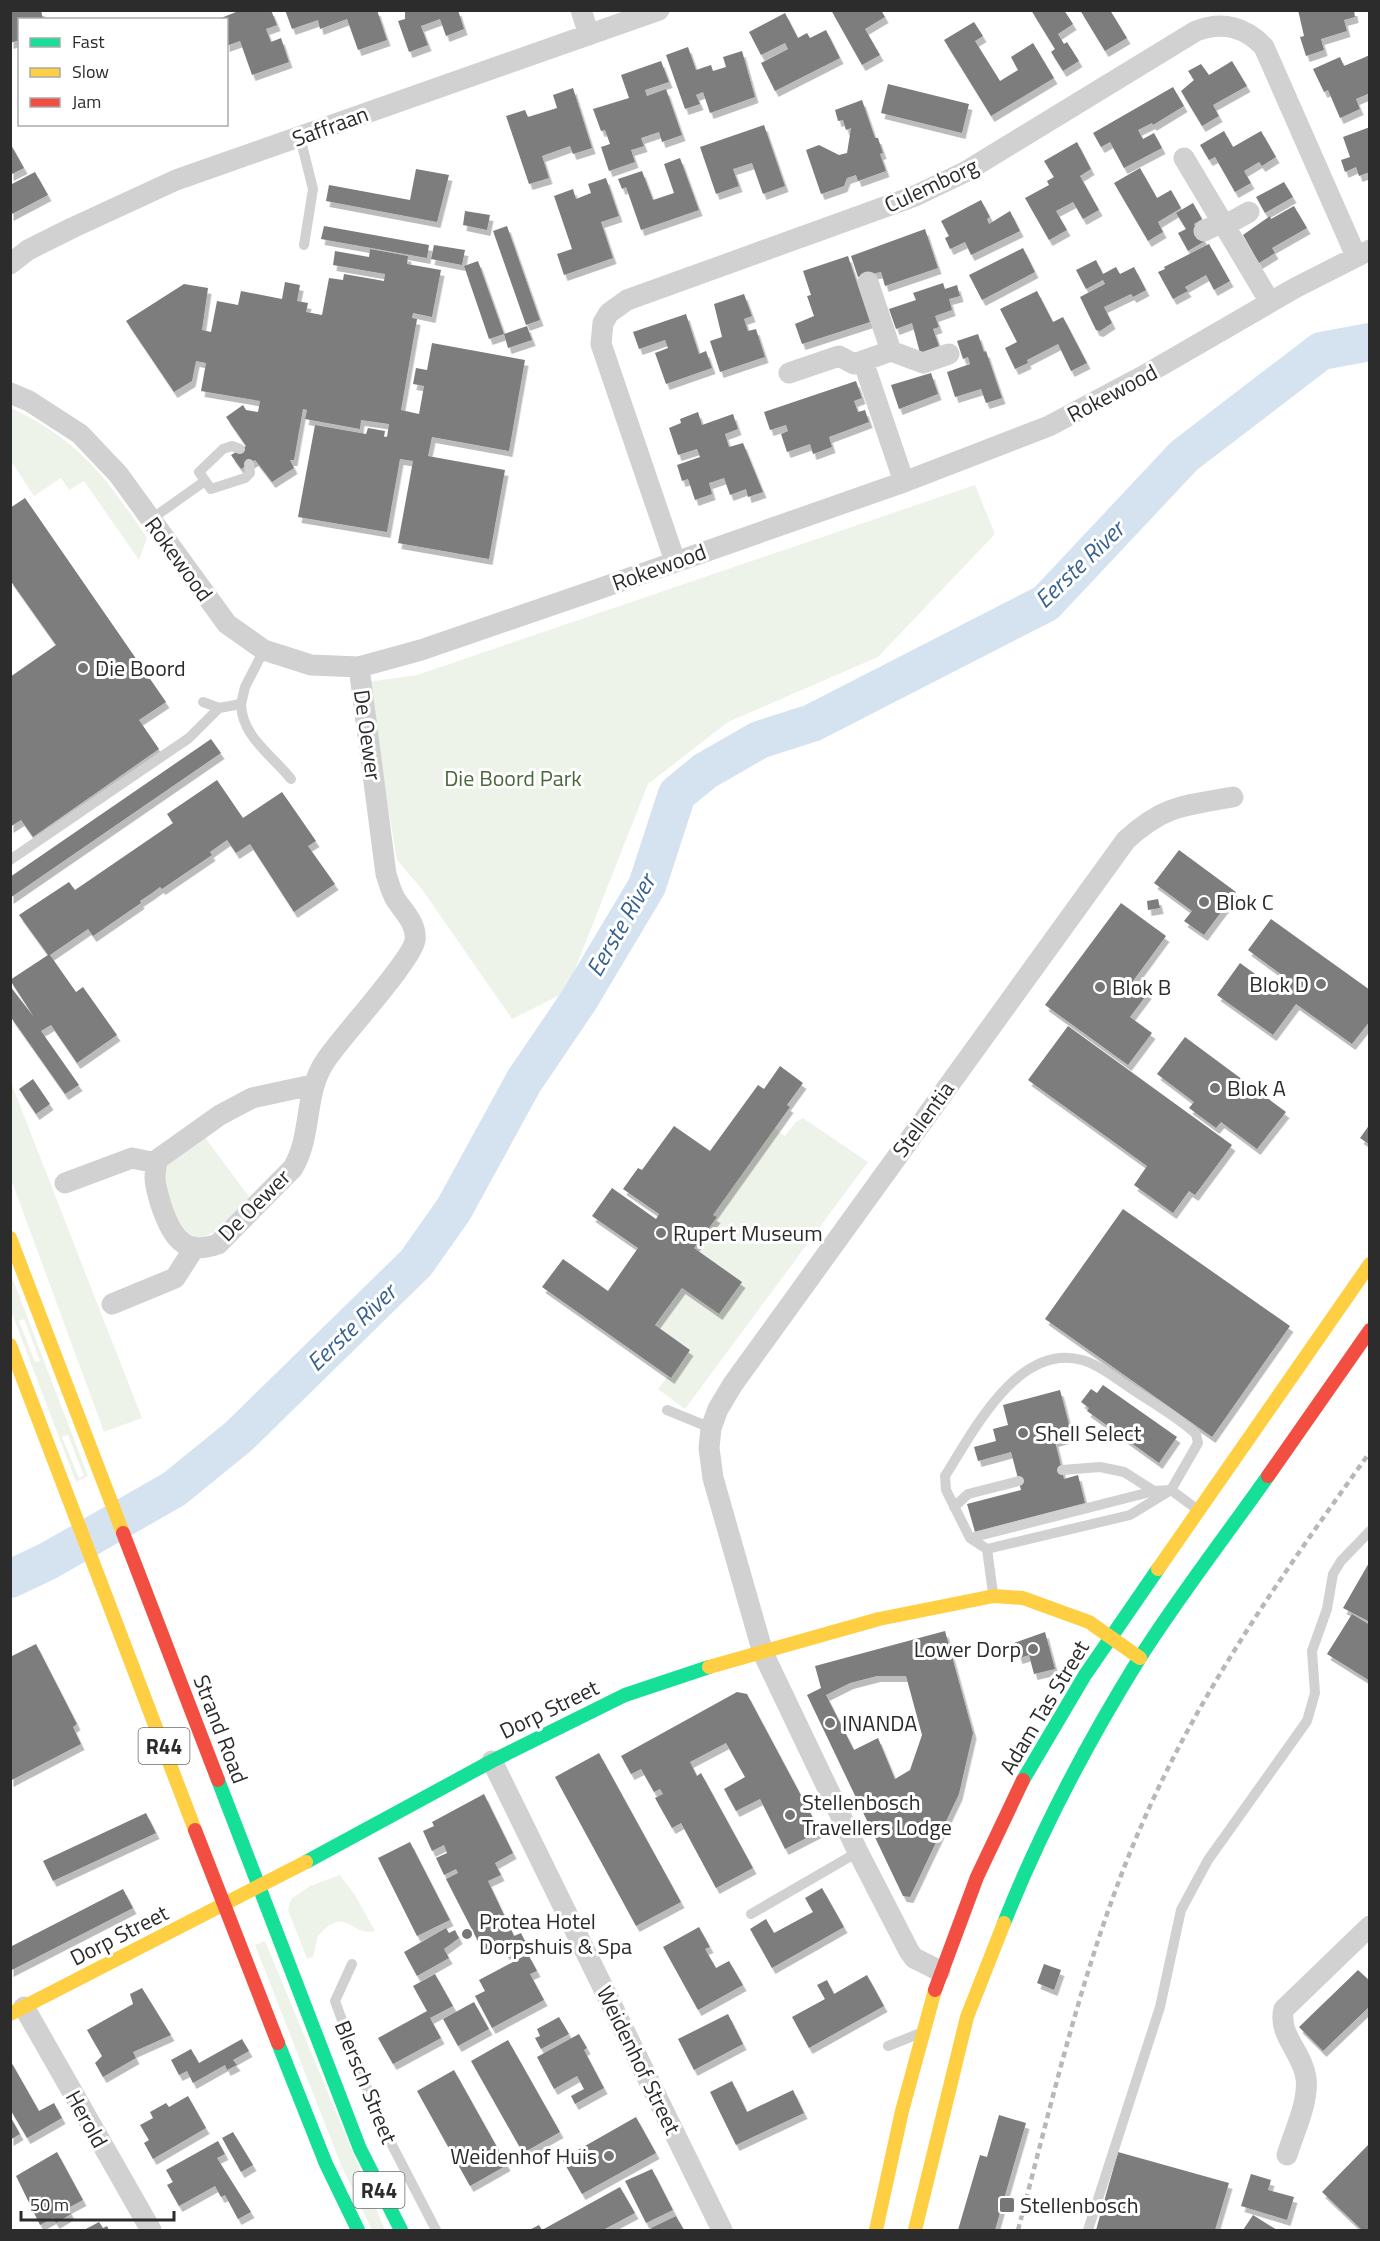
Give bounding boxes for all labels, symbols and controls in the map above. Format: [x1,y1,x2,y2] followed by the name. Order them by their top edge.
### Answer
[18,18,228,126] legend
[72,28,105,55] text: Fast
[72,58,109,85] text: Slow
[72,88,101,115] text: Jam
[287,97,373,155] street label: Saffraan
[879,148,983,222] street label: Culemborg
[1061,355,1163,431] street label: Rokewood
[137,509,221,609] street label: Rokewood
[1026,510,1134,616] water label: Eerste River
[607,534,711,600] street label: Rokewood
[95,651,186,685] place label: Die Boord
[76,661,90,675] marker: Die Boord
[345,688,391,783] street label: De Oewer
[444,761,582,795] park label: Die Boord Park
[576,864,665,983] water label: Eerste River
[1216,885,1274,919] place label: Blok C
[1197,895,1211,909] marker: Blok C
[1249,967,1309,1001] place label: Blok D
[1112,970,1171,1004] place label: Blok B
[1314,977,1328,991] marker: Blok D
[1093,980,1107,994] marker: Blok B
[1227,1071,1286,1105] place label: Blok A
[884,1074,962,1164] street label: Stellentia
[1208,1081,1222,1095] marker: Blok A
[210,1161,298,1249] street label: De Oewer
[673,1216,823,1250] place label: Rupert Museum
[654,1226,668,1240] marker: Rupert Museum
[298,1273,406,1379] water label: Eerste River
[1035,1416,1142,1450] place label: Shell Select
[1016,1426,1030,1440] marker: Shell Select
[914,1632,1021,1666] place label: Lower Dorp
[990,1633,1098,1781] street label: Adam Tas Street
[1026,1642,1040,1656] marker: Lower Dorp
[185,1670,257,1788] street label: Strand Road
[494,1670,605,1748] street label: Dorp Street
[842,1706,917,1740] place label: INANDA
[823,1716,837,1730] marker: INANDA
[138,1728,190,1764] road number: R44
[802,1785,952,1844] place label: Stellenbosch Travellers Lodge
[783,1808,797,1822] marker: Stellenbosch Travellers Lodge
[64,1896,174,1974] street label: Dorp Street
[479,1904,632,1963] place label: Protea Hotel Dorpshuis & Spa
[460,1927,474,1941] marker: Protea Hotel Dorpshuis & Spa
[588,1980,690,2140] street label: Weidenhof Street
[326,2015,406,2149] street label: Blersch Street
[57,2084,117,2154] street label: Herold
[450,2139,597,2173] place label: Weidenhof Huis
[602,2149,616,2163] marker: Weidenhof Huis
[354,2172,404,2208] road number: R44
[21,2184,174,2222] scale bar
[1020,2188,1138,2222] place label: Stellenbosch
[30,2191,69,2218] text: 50 m
[998,2196,1016,2214] marker: Stellenbosch

